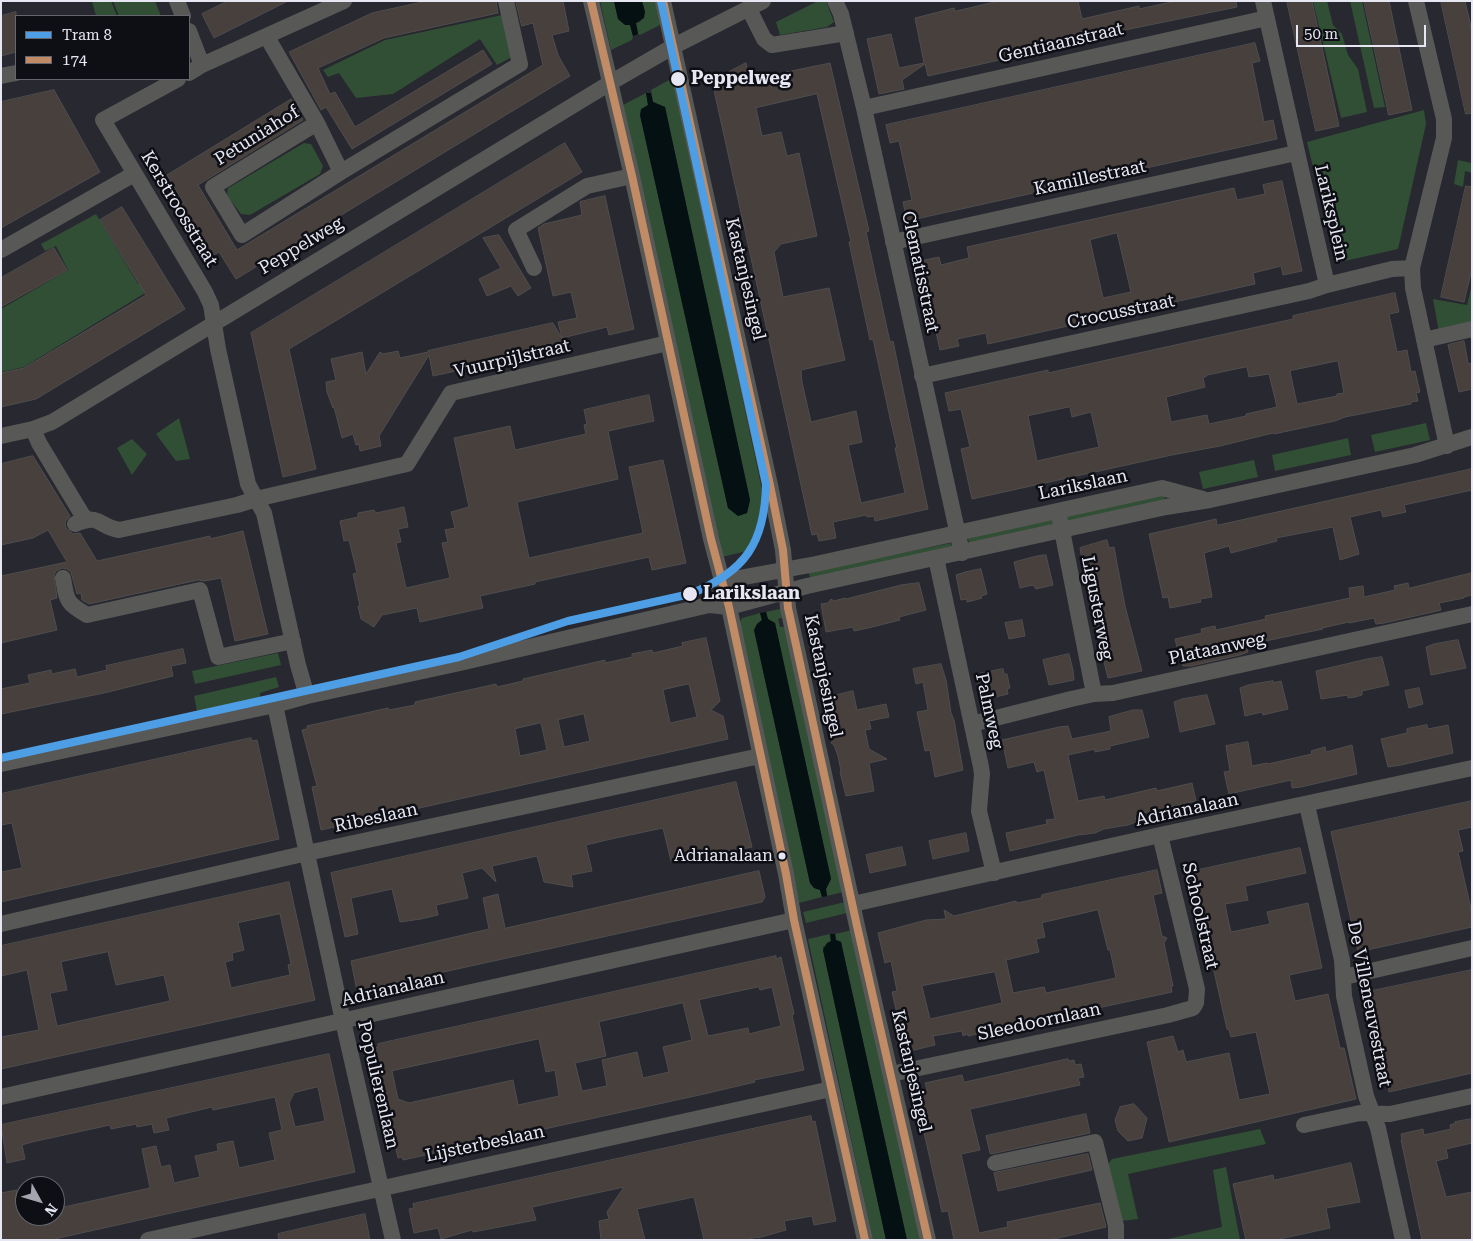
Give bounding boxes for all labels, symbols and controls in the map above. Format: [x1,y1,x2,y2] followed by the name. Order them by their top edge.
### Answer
[15,15,190,80] legend
[1298,15,1428,47] scale bar
[996,18,1126,68] street label: Gentiaanstraat
[1304,25,1338,43] text: 50 m
[62,26,112,44] text: Tram 8
[62,51,87,69] text: 174
[691,68,791,90] place label: Peppelweg
[669,70,687,88] marker: Peppelweg
[211,102,303,170] street label: Petuniahof
[136,147,222,271] street label: Kerstroosstraat
[1032,156,1148,200] street label: Kamillestraat
[1309,163,1353,263] street label: Lariksplein
[897,209,943,335] street label: Clematisstraat
[255,212,347,280] street label: Peppelweg
[720,216,770,342] street label: Kastanjesingel
[1065,290,1177,334] street label: Crocusstraat
[452,335,572,383] street label: Vuurpijlstraat
[1036,465,1130,505] street label: Larikslaan
[1076,554,1118,662] street label: Ligusterweg
[703,583,800,605] place label: Larikslaan
[681,585,699,603] marker: Larikslaan
[799,612,847,740] street label: Kastanjesingel
[1167,628,1267,670] street label: Plataanweg
[970,671,1008,751] street label: Palmweg
[1133,789,1241,831] street label: Adrianalaan
[332,799,420,837] street label: Ribeslaan
[674,846,773,866] place label: Adrianalaan
[777,851,787,861] marker: Adrianalaan
[1177,860,1223,972] street label: Schoolstraat
[1342,919,1396,1089] street label: De Villeneuvestraat
[339,967,447,1011] street label: Adrianalaan
[975,998,1103,1046] street label: Sleedoornlaan
[886,1008,936,1134] street label: Kastanjesingel
[353,1019,403,1151] street label: Populierenlaan
[423,1121,547,1167] street label: Lijsterbeslaan
[15,1176,65,1226] north arrow
[41,1201,60,1219] text: N

